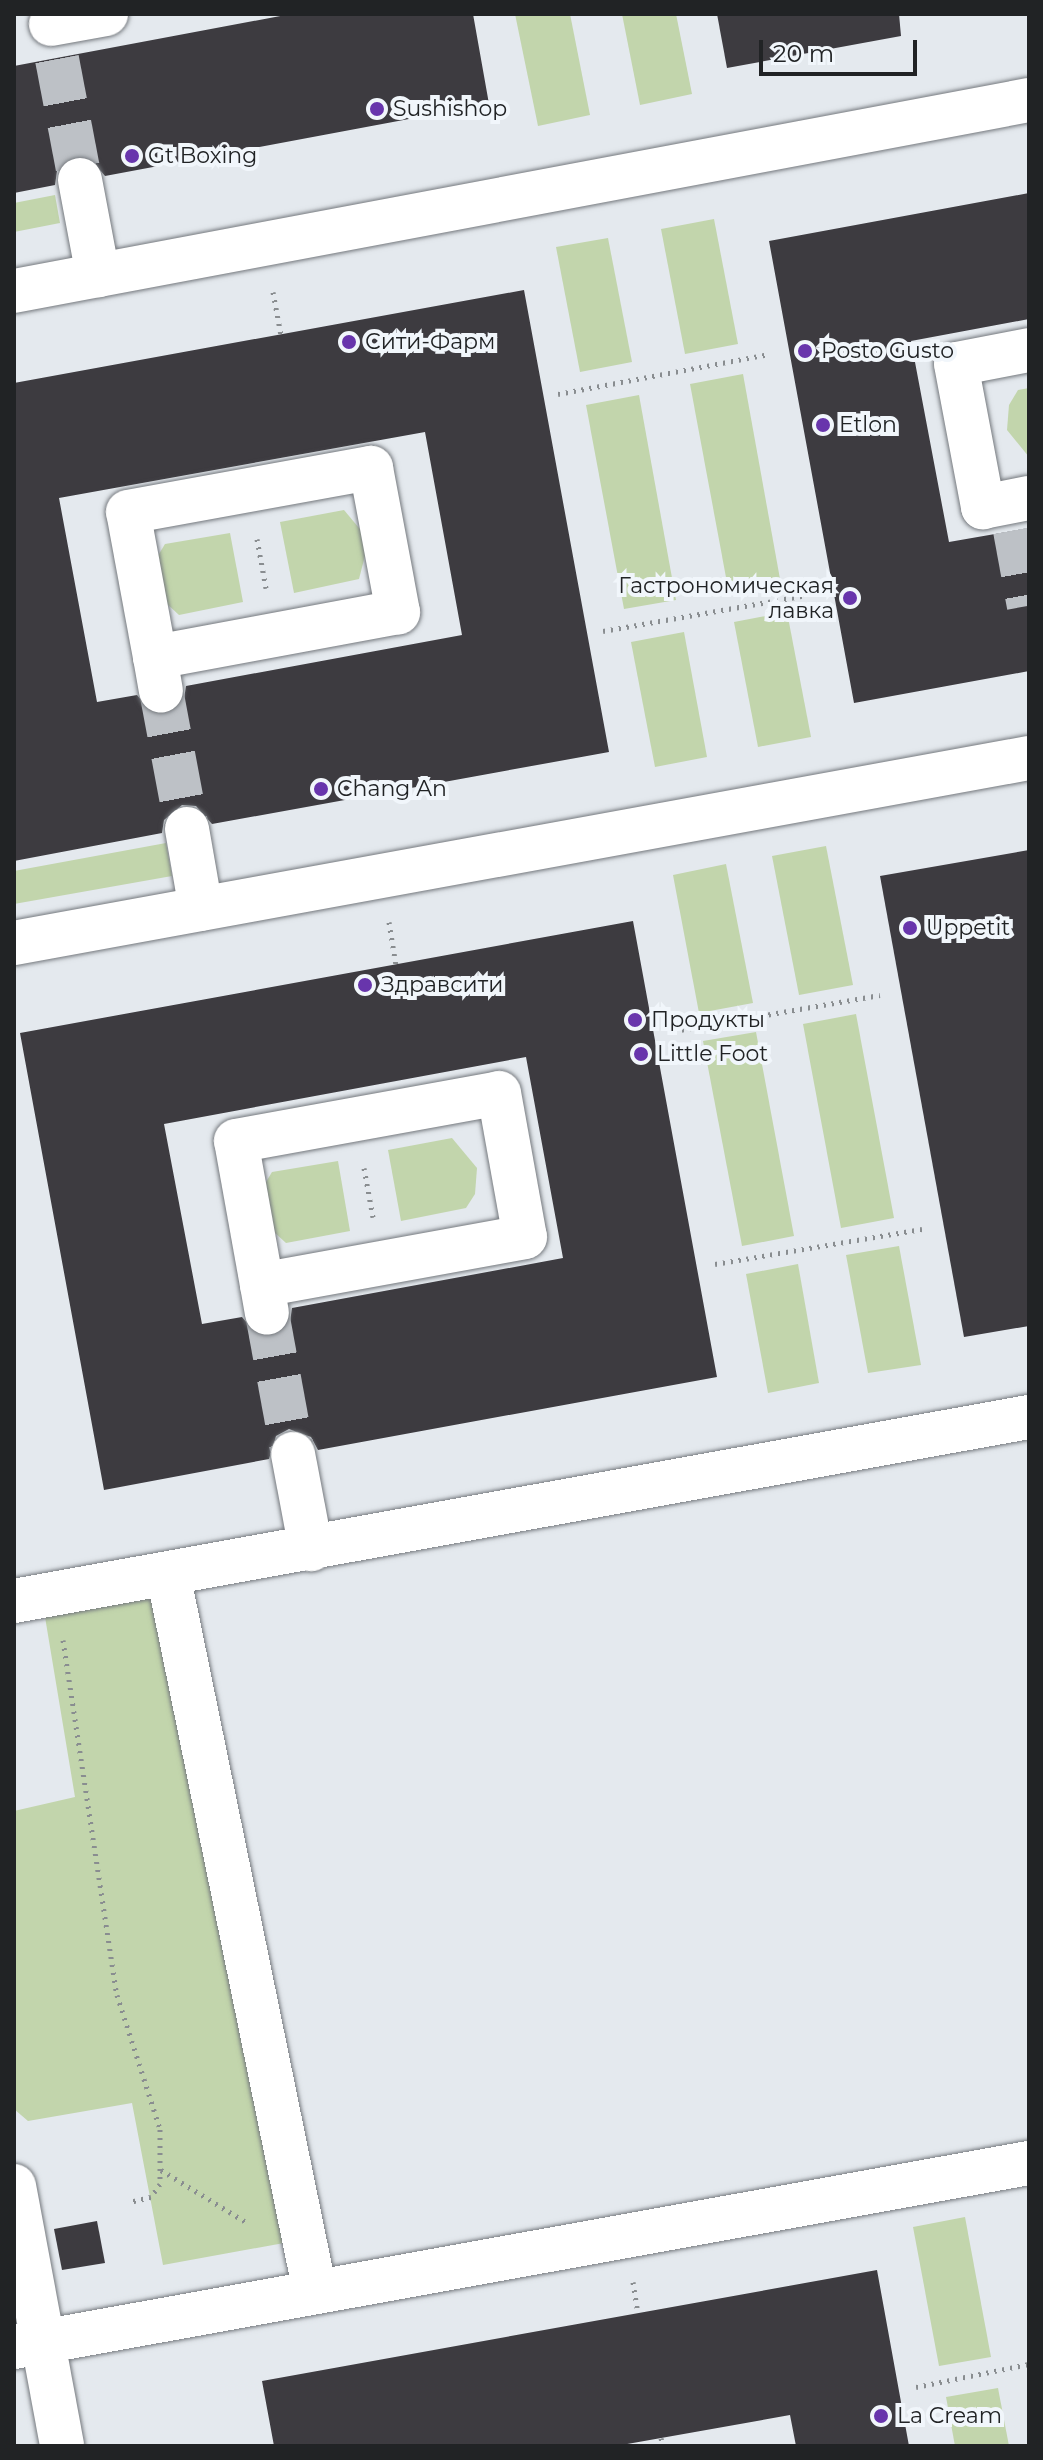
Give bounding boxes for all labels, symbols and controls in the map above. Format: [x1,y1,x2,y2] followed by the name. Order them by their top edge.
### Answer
[763,24,921,74] scale bar
[773,39,834,68] text: 20 m
[393,96,507,122] place label: Sushishop
[368,100,386,118] marker: Sushishop
[148,143,257,169] place label: Gt Boxing
[123,147,141,165] marker: Gt Boxing
[365,329,495,355] place label: Сити-Фарм
[340,333,358,351] marker: Сити-Фарм
[821,338,954,364] place label: Posto Gusto
[796,342,814,360] marker: Posto Gusto
[839,412,897,438] place label: Etlon
[814,416,832,434] marker: Etlon
[618,572,834,624] place label: Гастрономическая лавка
[841,589,859,607] marker: Гастрономическая лавка
[337,776,447,802] place label: Chang An
[312,780,330,798] marker: Chang An
[926,915,1010,941] place label: Uppetit
[901,919,919,937] marker: Uppetit
[381,972,503,998] place label: Здравсити
[356,976,374,994] marker: Здравсити
[651,1007,765,1033] place label: Продукты
[626,1011,644,1029] marker: Продукты
[657,1041,768,1067] place label: Little Foot
[632,1045,650,1063] marker: Little Foot
[897,2403,1002,2429] place label: La Cream
[872,2407,890,2425] marker: La Cream

